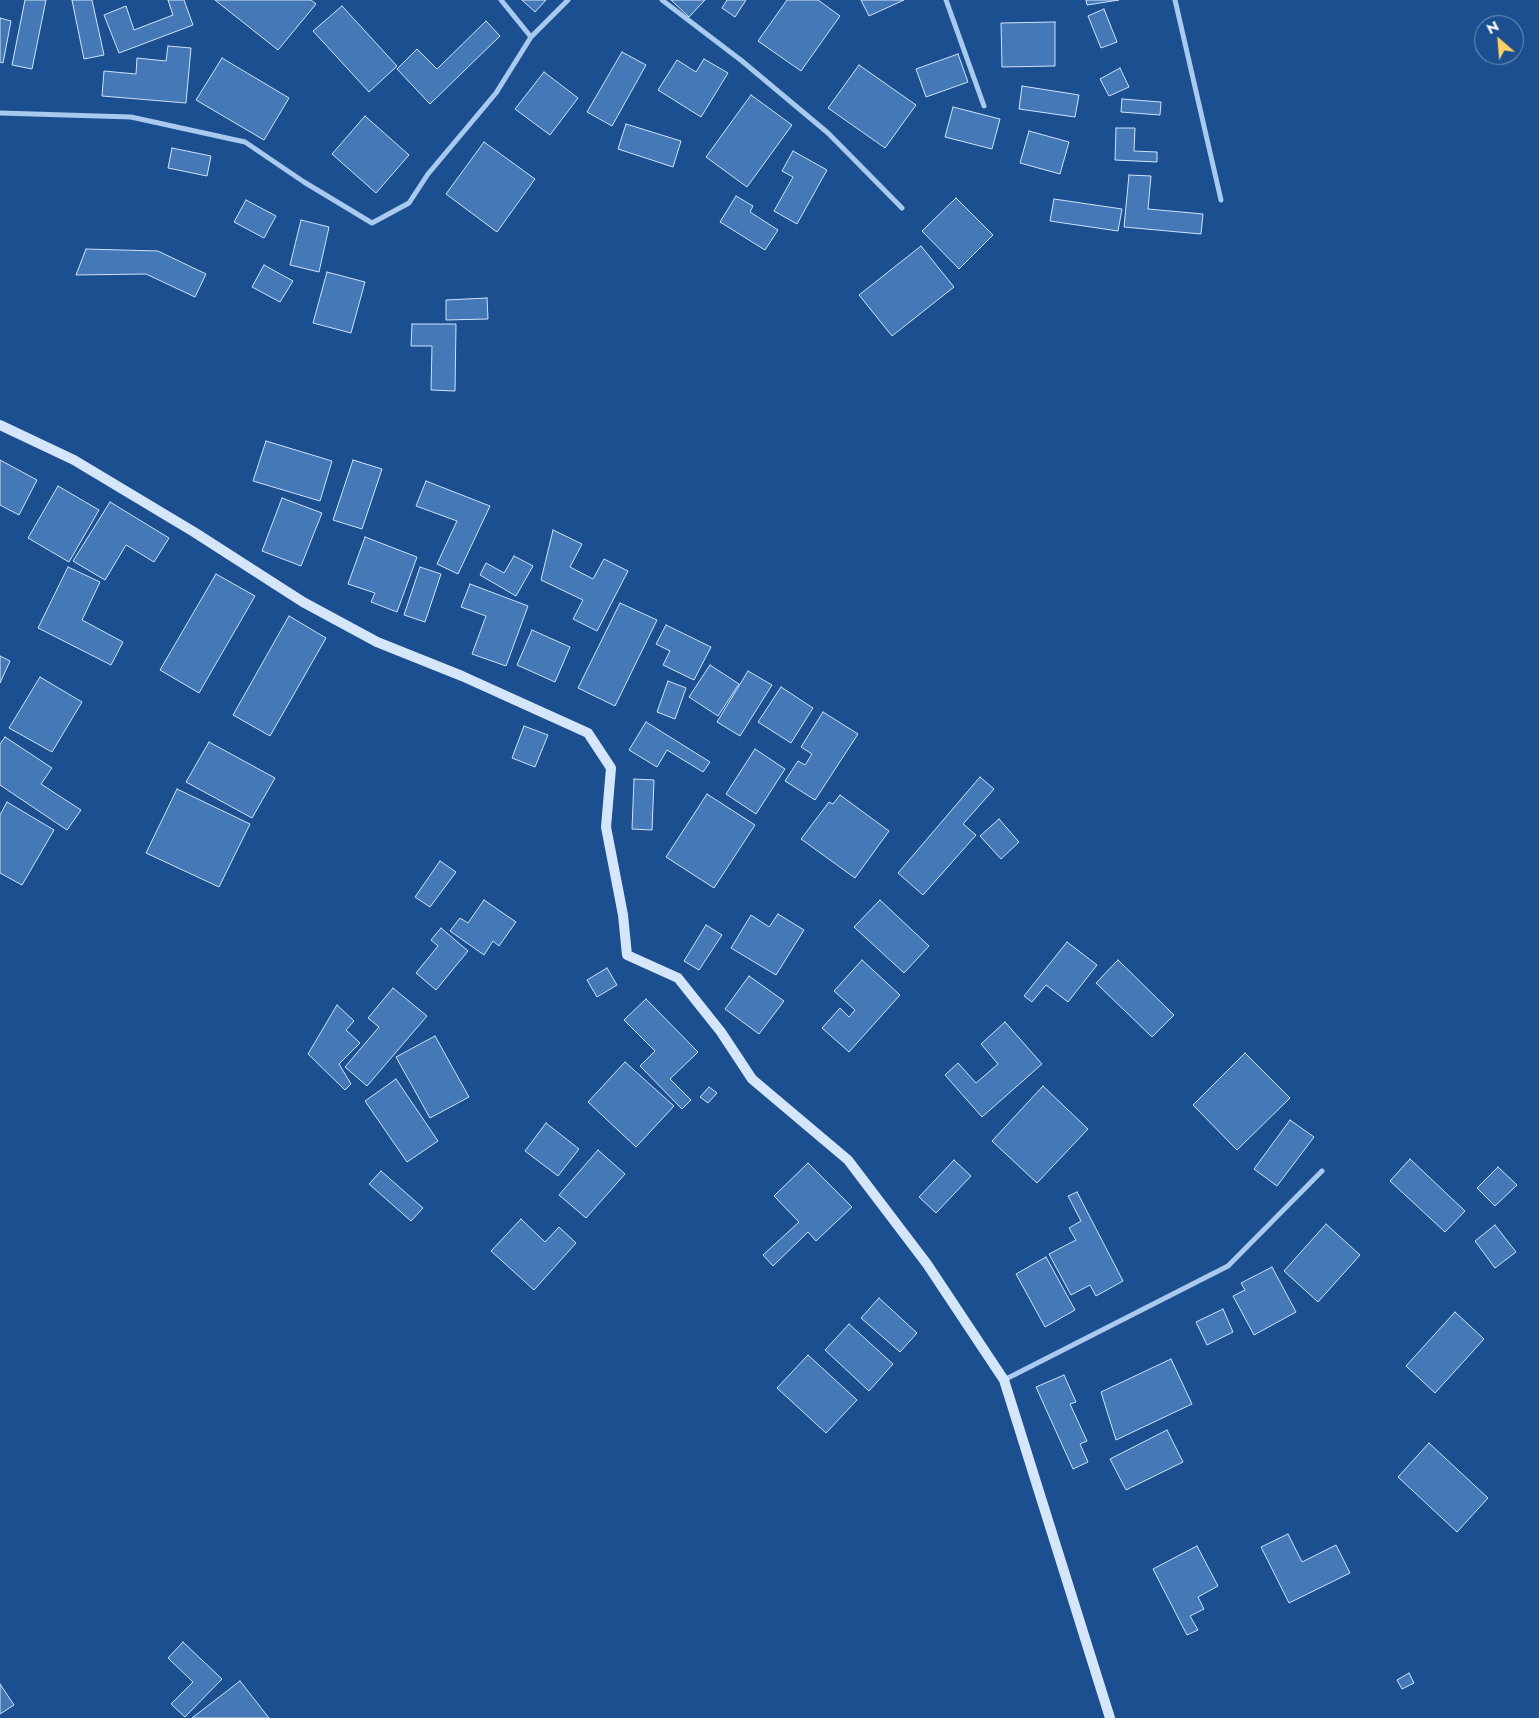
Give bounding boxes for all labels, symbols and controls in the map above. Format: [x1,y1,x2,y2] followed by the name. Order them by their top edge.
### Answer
[1474,15,1524,65] north arrow
[1483,16,1502,39] text: N

